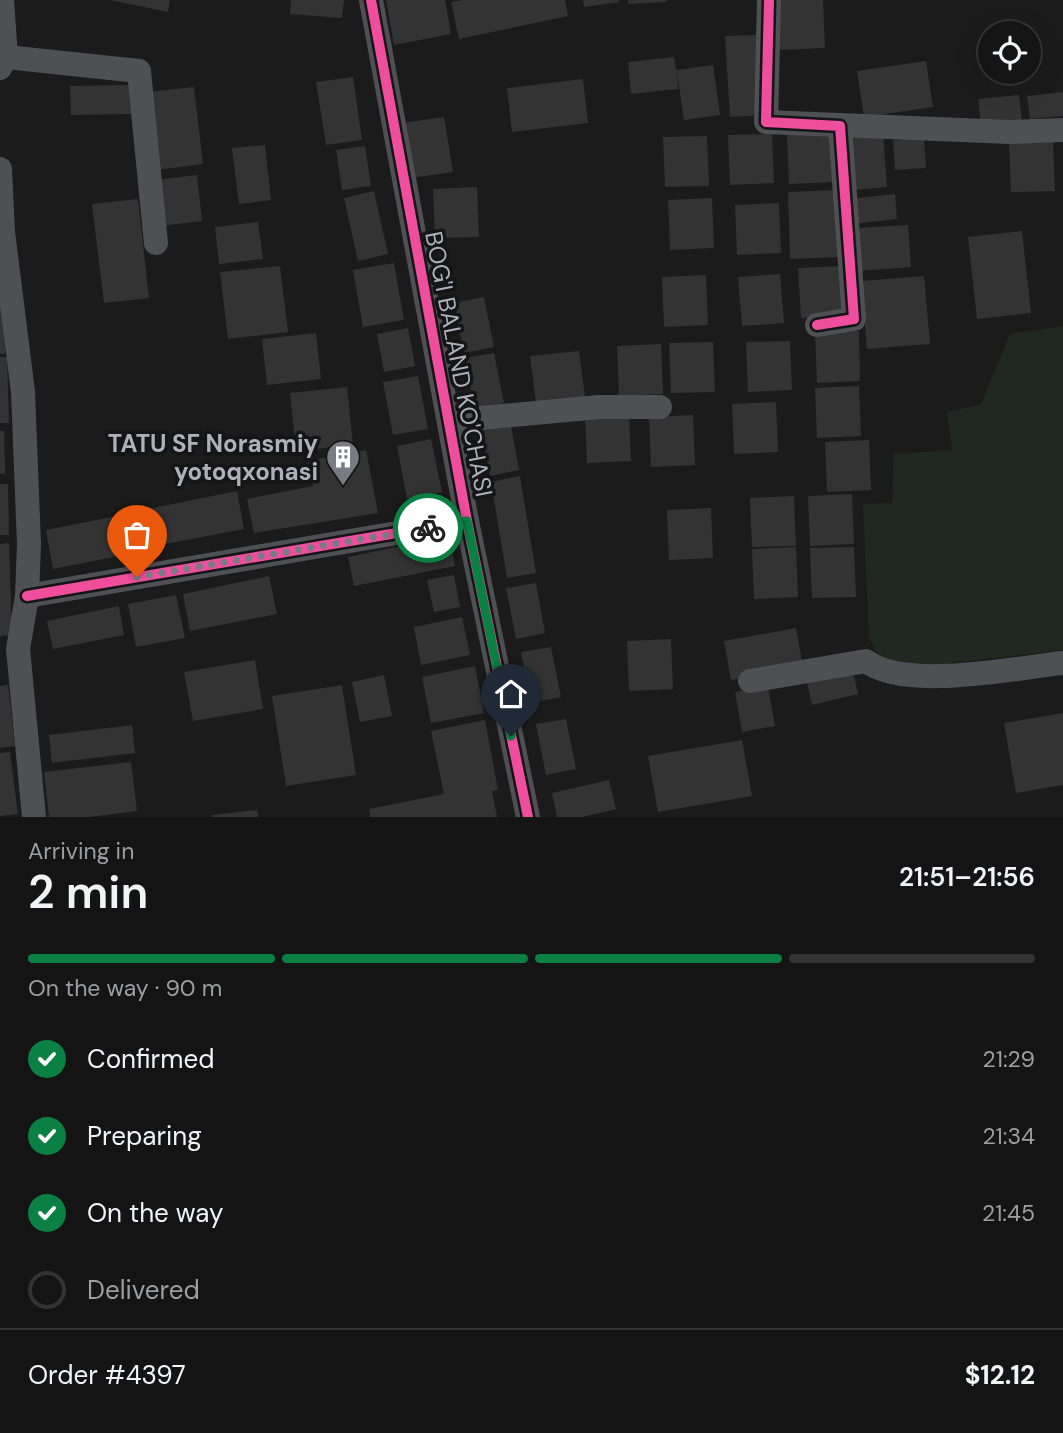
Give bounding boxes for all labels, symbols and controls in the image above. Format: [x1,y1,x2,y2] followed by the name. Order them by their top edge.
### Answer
[978,21,1041,84] map controls
[978,21,1041,84] button: locate
[418,229,500,499] street label: BOG'I BALAND KO'CHASI
[108,428,318,487] place label: TATU SF Norasmiy yotoqxonasi
[324,438,362,487] building icon: TATU SF Norasmiy yotoqxonasi
[393,493,463,563] courier
[107,505,167,577] pin
[409,509,447,547] icon: bike
[118,516,156,554] icon: bag
[481,664,541,736] pin
[492,675,530,713] icon: home
[28,836,134,866] text: Arriving in
[899,860,1035,894] text: 21:51–21:56
[28,862,148,922] text: 2 min
[28,973,222,1003] text: On the way · 90 m
[28,1040,66,1078] icon: check
[87,1042,214,1076] text: Confirmed
[982,1044,1035,1074] text: 21:29
[28,1117,66,1155] icon: check
[87,1119,202,1153] text: Preparing
[982,1121,1035,1151] text: 21:34
[28,1194,66,1232] icon: check
[87,1196,223,1230] text: On the way
[982,1198,1035,1228] text: 21:45
[87,1273,200,1307] text: Delivered
[28,1358,186,1392] text: Order #4397
[965,1358,1035,1392] text: $12.12

